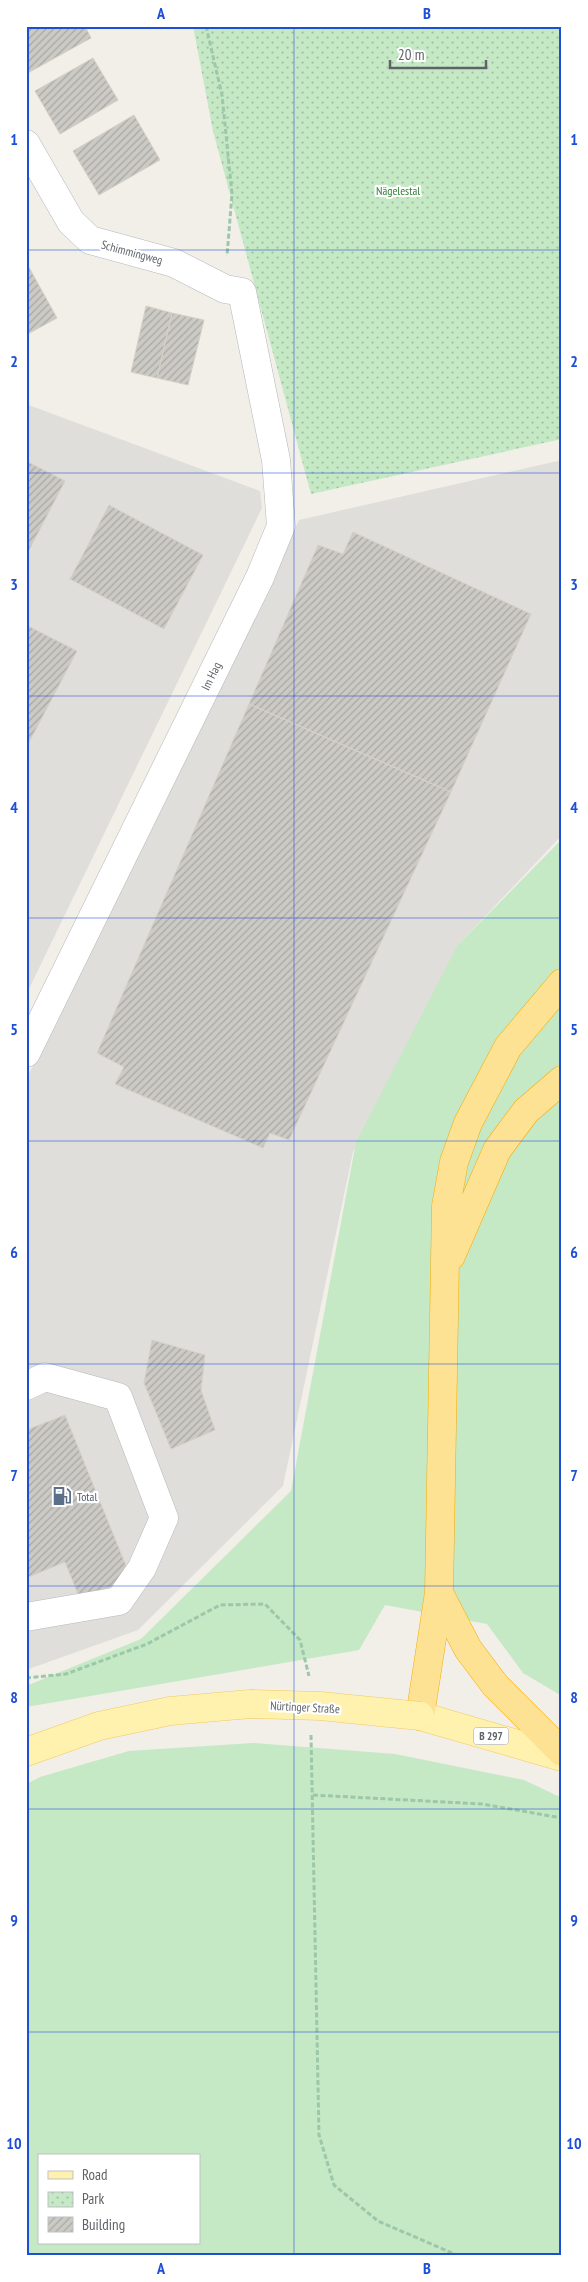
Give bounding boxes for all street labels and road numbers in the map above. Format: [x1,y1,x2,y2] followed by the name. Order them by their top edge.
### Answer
[100,237,164,267] street label: Schimmingweg
[198,659,224,693] street label: Im Hag
[270,1698,340,1716] street label: Nürtinger Straße
[474,1728,508,1744] road number: B 297

